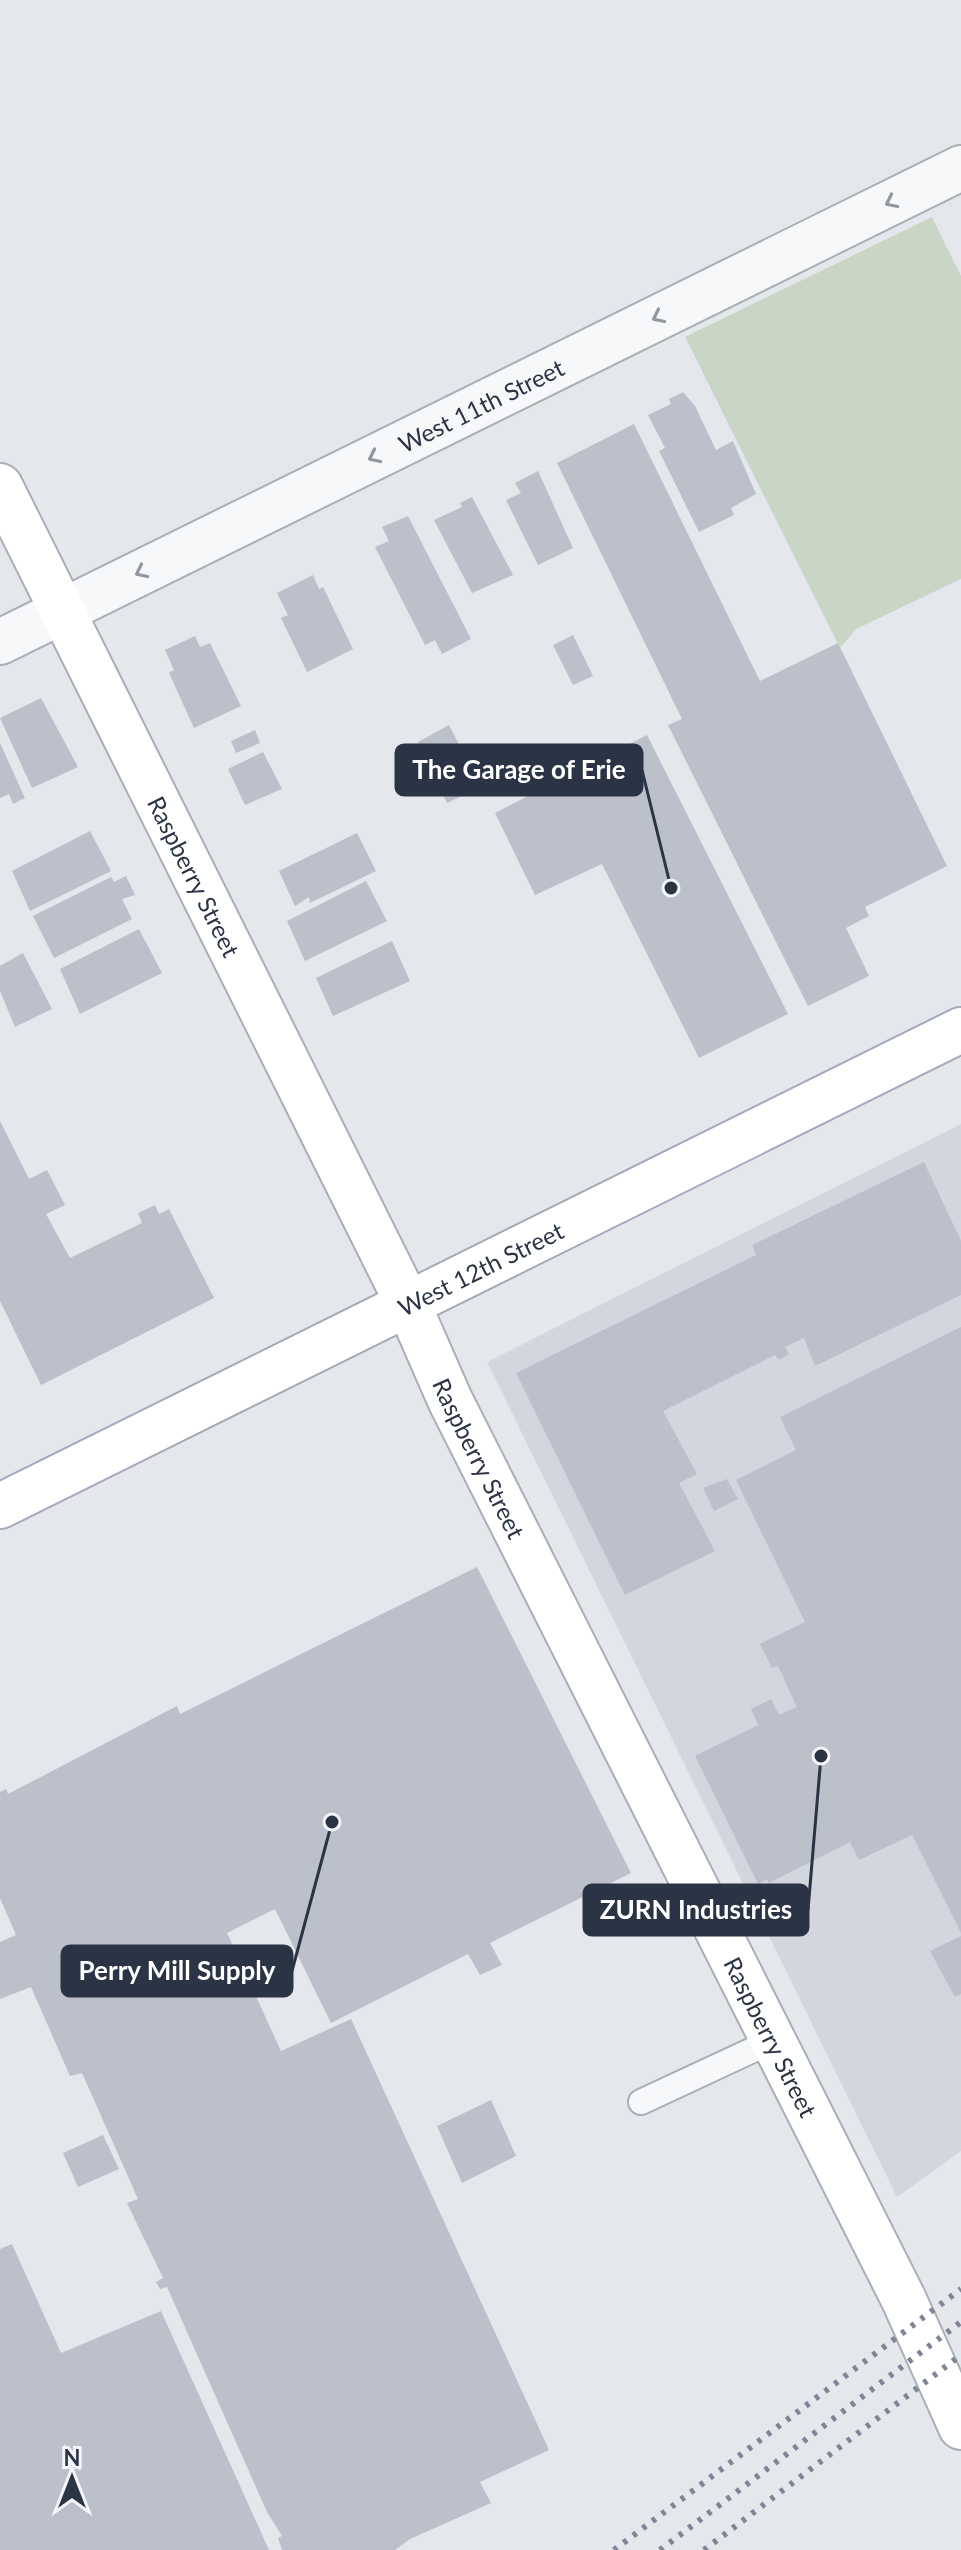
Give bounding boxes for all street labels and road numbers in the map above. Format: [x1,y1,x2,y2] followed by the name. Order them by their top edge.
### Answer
[393,352,568,458] street label: West 11th Street
[142,791,247,961] street label: Raspberry Street
[393,1215,568,1321] street label: West 12th Street
[428,1373,532,1543] street label: Raspberry Street
[719,1952,824,2122] street label: Raspberry Street

